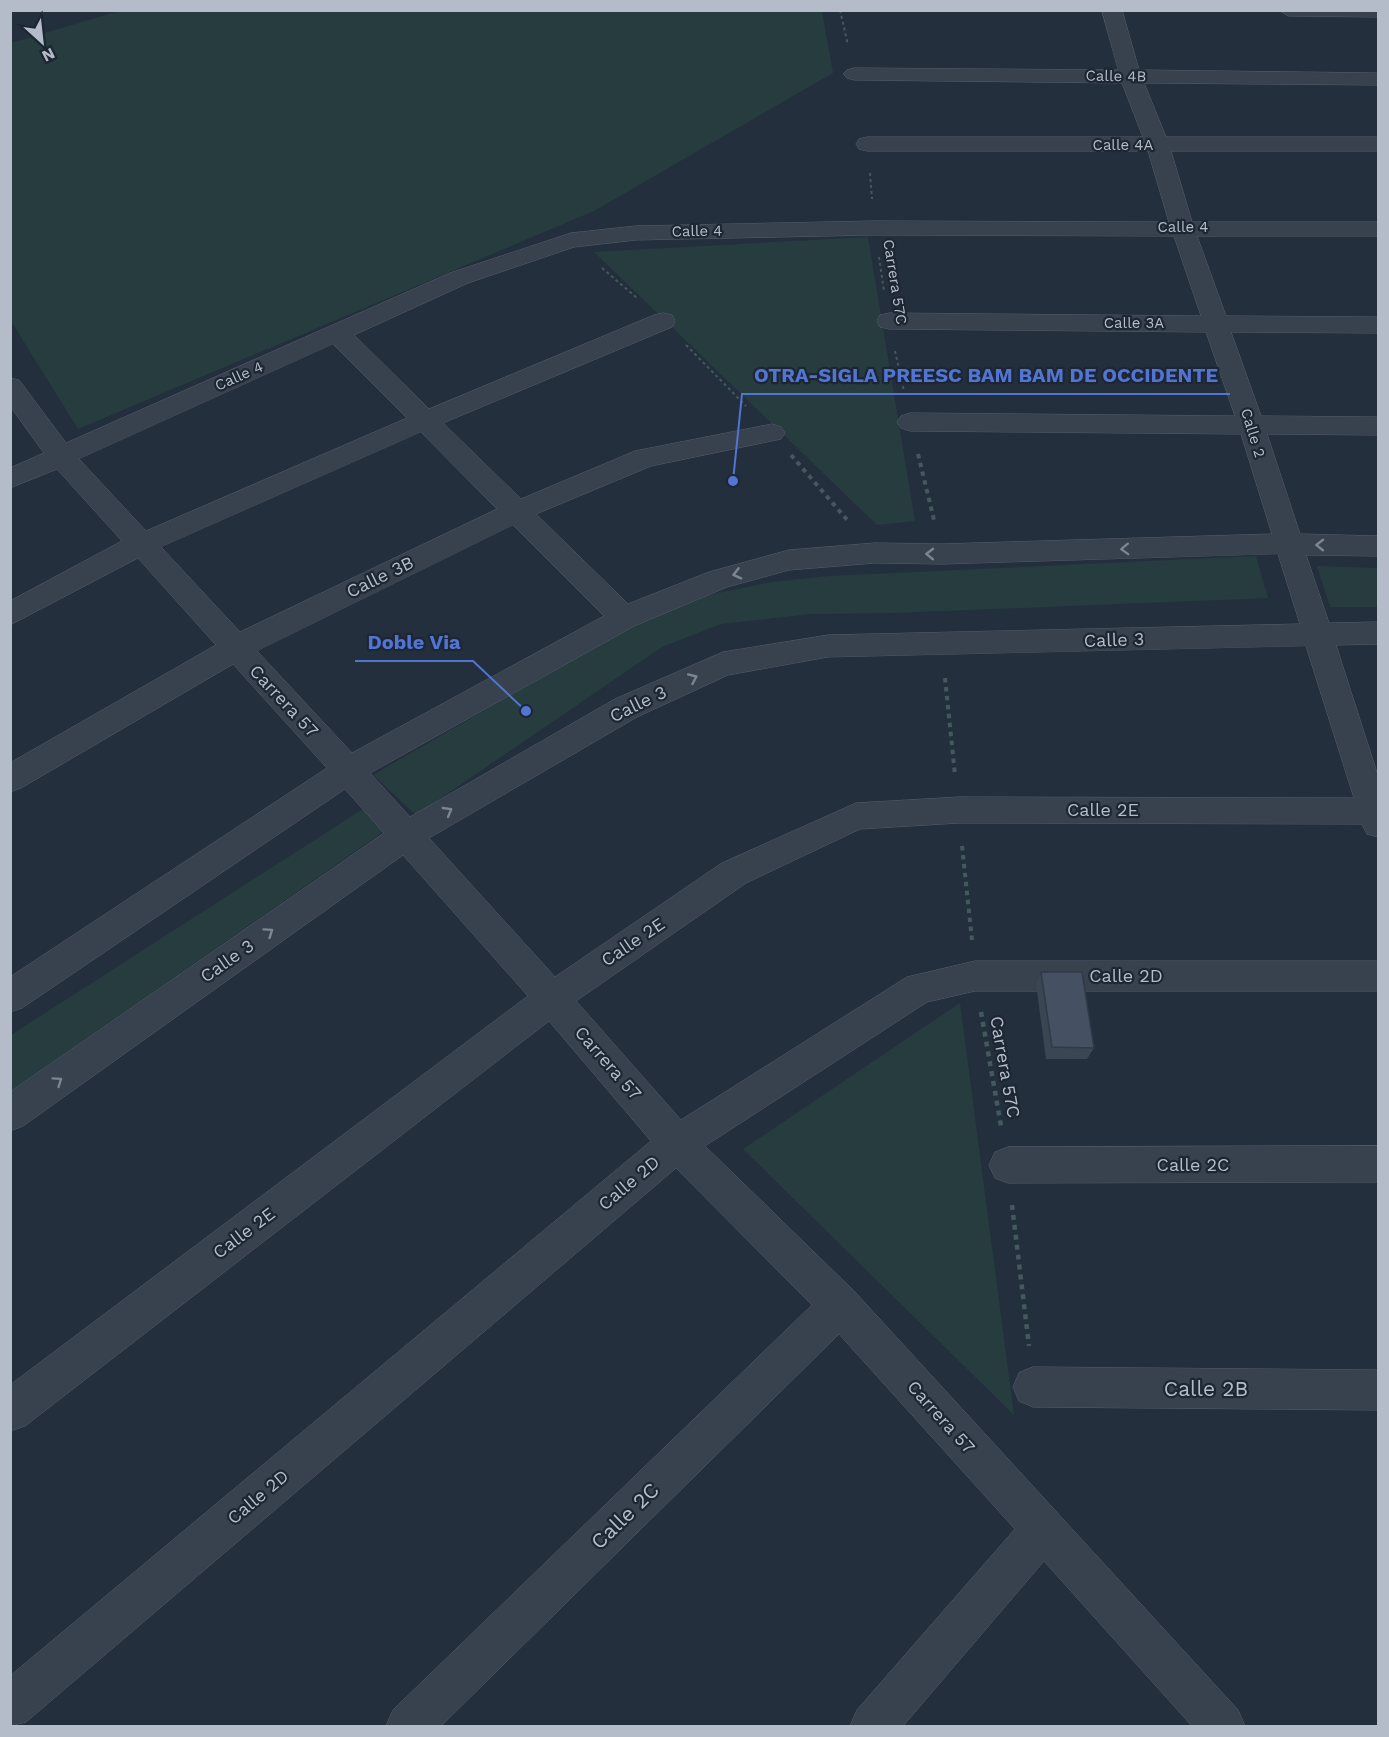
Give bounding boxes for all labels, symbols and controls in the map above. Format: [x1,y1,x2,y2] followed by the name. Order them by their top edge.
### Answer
[12,12,72,72] north arrow
[39,44,58,66] text: N
[1085,66,1147,86] street label: Calle 4B
[1093,136,1153,154] street label: Calle 4A
[1158,218,1208,236] street label: Calle 4
[671,222,723,240] street label: Calle 4
[879,238,911,326] street label: Carrera 57C
[1104,314,1164,332] street label: Calle 3A
[742,356,1230,394] callout: OTRA-SIGLA PREESC BAM BAM DE OCCIDENTE
[212,357,266,395] street label: Calle 4
[754,363,1218,387] text: OTRA-SIGLA PREESC BAM BAM DE OCCIDENTE
[1237,406,1269,460] street label: Calle 2
[1316,539,1325,551] one-way arrow
[1121,543,1130,555] one-way arrow
[926,548,935,560] one-way arrow
[343,551,417,602] street label: Calle 3B
[732,566,742,579] one-way arrow
[355,623,473,661] callout: Doble Via
[1083,628,1145,651] street label: Calle 3
[367,630,461,654] text: Doble Via
[246,660,323,741] street label: Carrera 57
[686,673,697,685] one-way arrow
[606,681,670,726] street label: Calle 3
[1067,799,1139,820] street label: Calle 2E
[442,806,452,818] one-way arrow
[597,913,668,970] street label: Calle 2E
[262,928,273,939] one-way arrow
[196,935,258,987] street label: Calle 3
[1089,965,1163,986] street label: Calle 2D
[986,1014,1025,1119] street label: Carrera 57C
[571,1021,646,1104] street label: Carrera 57
[52,1077,63,1088] one-way arrow
[594,1151,664,1214] street label: Calle 2D
[1157,1154,1229,1175] street label: Calle 2C
[209,1203,279,1263] street label: Calle 2E
[903,1376,980,1457] street label: Carrera 57
[1164,1376,1248,1401] street label: Calle 2B
[223,1465,293,1528] street label: Calle 2D
[585,1477,664,1554] street label: Calle 2C

